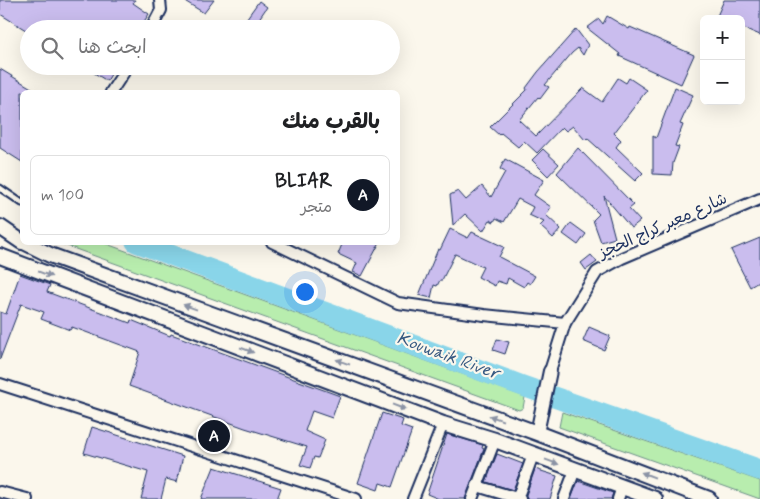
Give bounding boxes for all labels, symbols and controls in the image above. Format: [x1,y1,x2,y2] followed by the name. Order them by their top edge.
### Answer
[700,15,745,105] map controls
[700,15,745,60] button: +
[20,20,400,75] search box
[38,34,66,62] icon: search
[78,35,147,60] text: ابحث هنا
[700,60,745,105] button: −
[282,108,380,136] text: بالقرب منك
[275,169,332,194] text: BLIAR
[41,185,84,206] text: 100 m
[358,185,368,206] text: A
[594,188,731,265] street label: شارع معبر كراج الحجز
[301,197,332,218] text: متجر
[38,271,53,278] one-way arrow
[292,279,318,305] your location
[183,302,198,310] one-way arrow
[393,326,505,387] water label: Kouwaik River
[239,346,254,354] one-way arrow
[335,358,350,366] one-way arrow
[391,404,406,411] one-way arrow
[488,414,503,421] one-way arrow
[198,417,230,455] pin: A
[544,459,559,466] one-way arrow
[640,471,655,478] one-way arrow

